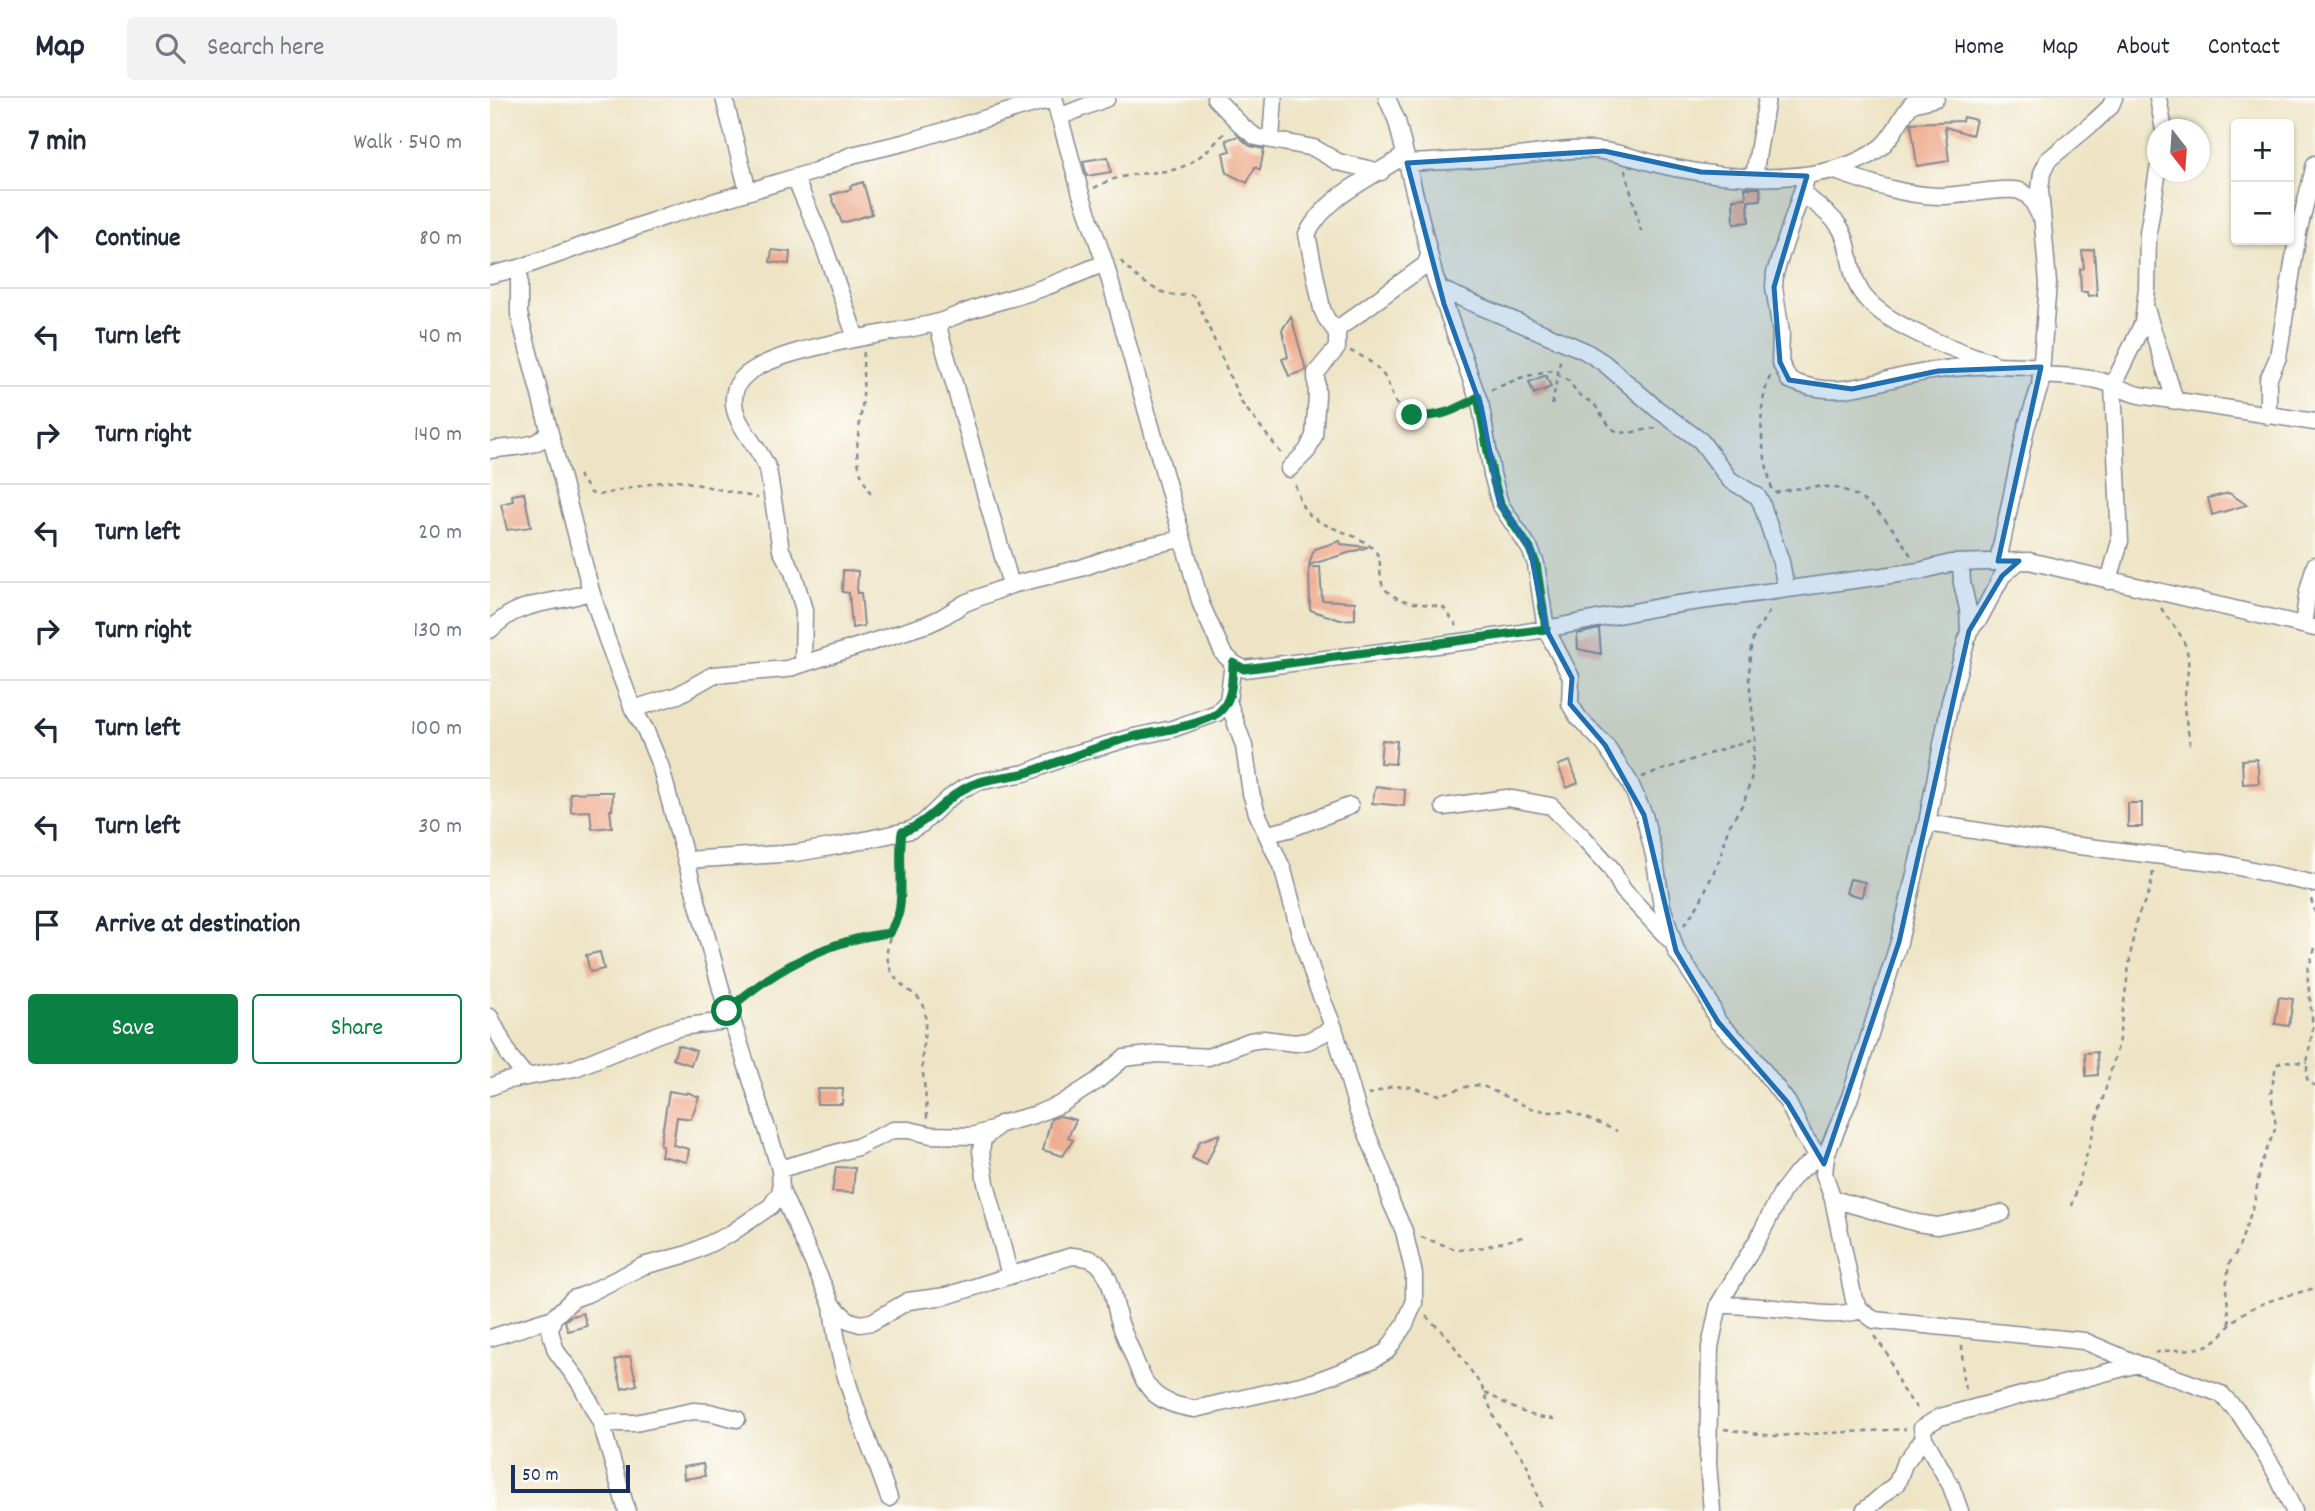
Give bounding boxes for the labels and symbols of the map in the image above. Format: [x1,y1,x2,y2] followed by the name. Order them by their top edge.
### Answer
[2147,119,2210,182] north arrow
[1396,399,1427,430] route end
[711,995,742,1026] route start
[511,1462,630,1494] scale bar

